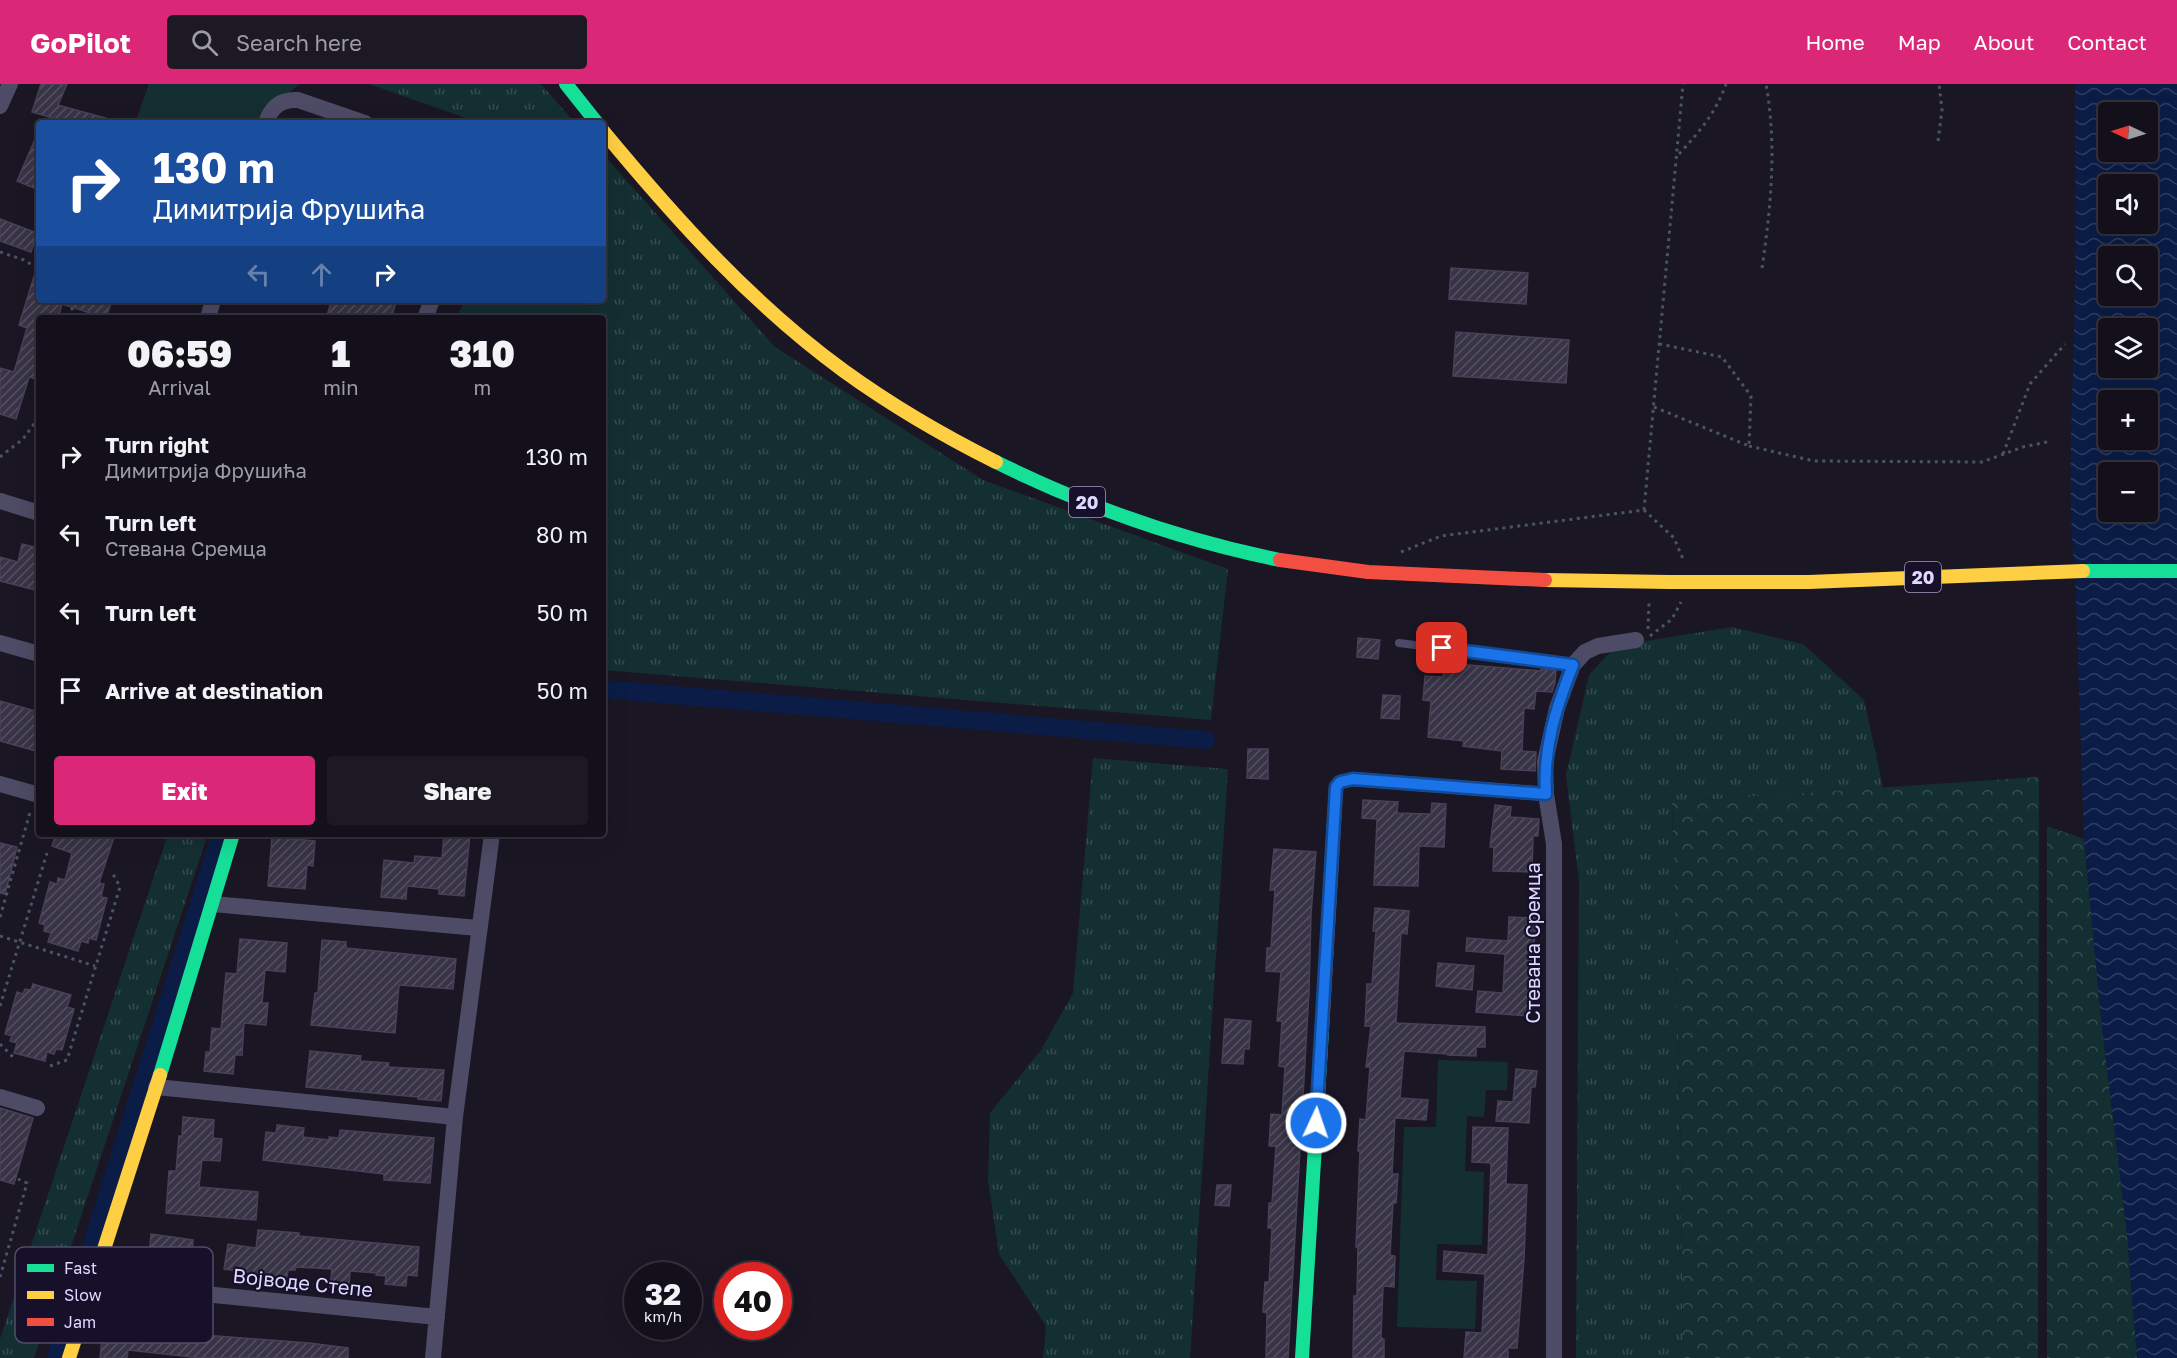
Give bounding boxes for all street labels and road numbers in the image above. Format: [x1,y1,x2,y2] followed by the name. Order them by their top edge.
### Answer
[1069,487,1105,517] road number: 20
[1905,562,1941,592] road number: 20
[1520,862,1544,1024] street label: Стевана Сремца
[232,1263,374,1301] street label: Војводе Степе

